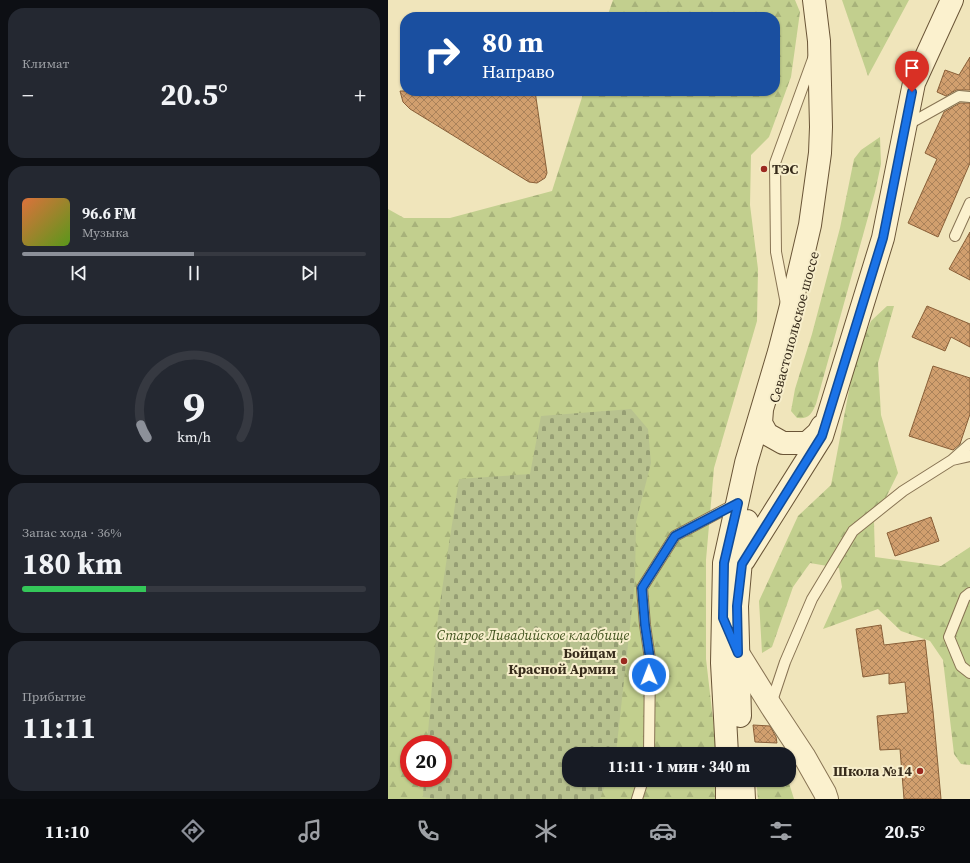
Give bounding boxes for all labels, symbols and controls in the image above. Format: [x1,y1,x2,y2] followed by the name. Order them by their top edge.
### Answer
[482,23,544,61] text: 80 m
[416,28,468,80] icon: right
[895,51,929,92] pin
[22,55,69,72] text: Климат
[901,57,923,79] icon: arrive
[482,59,555,84] text: Направо
[160,74,228,115] text: 20.5°
[22,80,34,110] text: −
[354,80,366,110] text: +
[772,159,799,179] place label: ТЭС
[759,164,769,174] marker: ТЭС
[82,203,136,224] text: 96.6 FM
[82,224,129,241] text: Музыка
[764,249,824,405] street label: Севастопольское шоссе
[68,262,90,284] icon: previous
[183,262,205,284] icon: pause
[298,262,320,284] icon: next
[183,377,205,434] text: 9
[177,426,211,446] text: km/h
[22,524,122,541] text: Запас хода · 36%
[22,543,122,584] text: 180 km
[437,625,629,645] park label: Старое Ливадийское кладбище
[508,643,616,679] place label: Бойцам Красной Армии
[628,654,670,696] position arrow
[619,656,629,666] marker: Бойцам Красной Армии
[22,688,86,705] text: Прибытие
[22,707,96,748] text: 11:11
[400,735,452,787] speed limit sign: 20
[608,756,750,777] text: 11:11 · 1 мин · 340 m
[833,761,912,781] place label: Школа №14
[915,766,925,776] marker: Школа №14
[179,817,207,845] icon: directions
[296,817,324,845] icon: music
[414,817,442,845] icon: phone
[532,817,560,845] icon: climate
[649,817,677,845] icon: car
[767,817,795,845] icon: filters
[45,819,89,844] text: 11:10
[885,819,925,844] text: 20.5°

